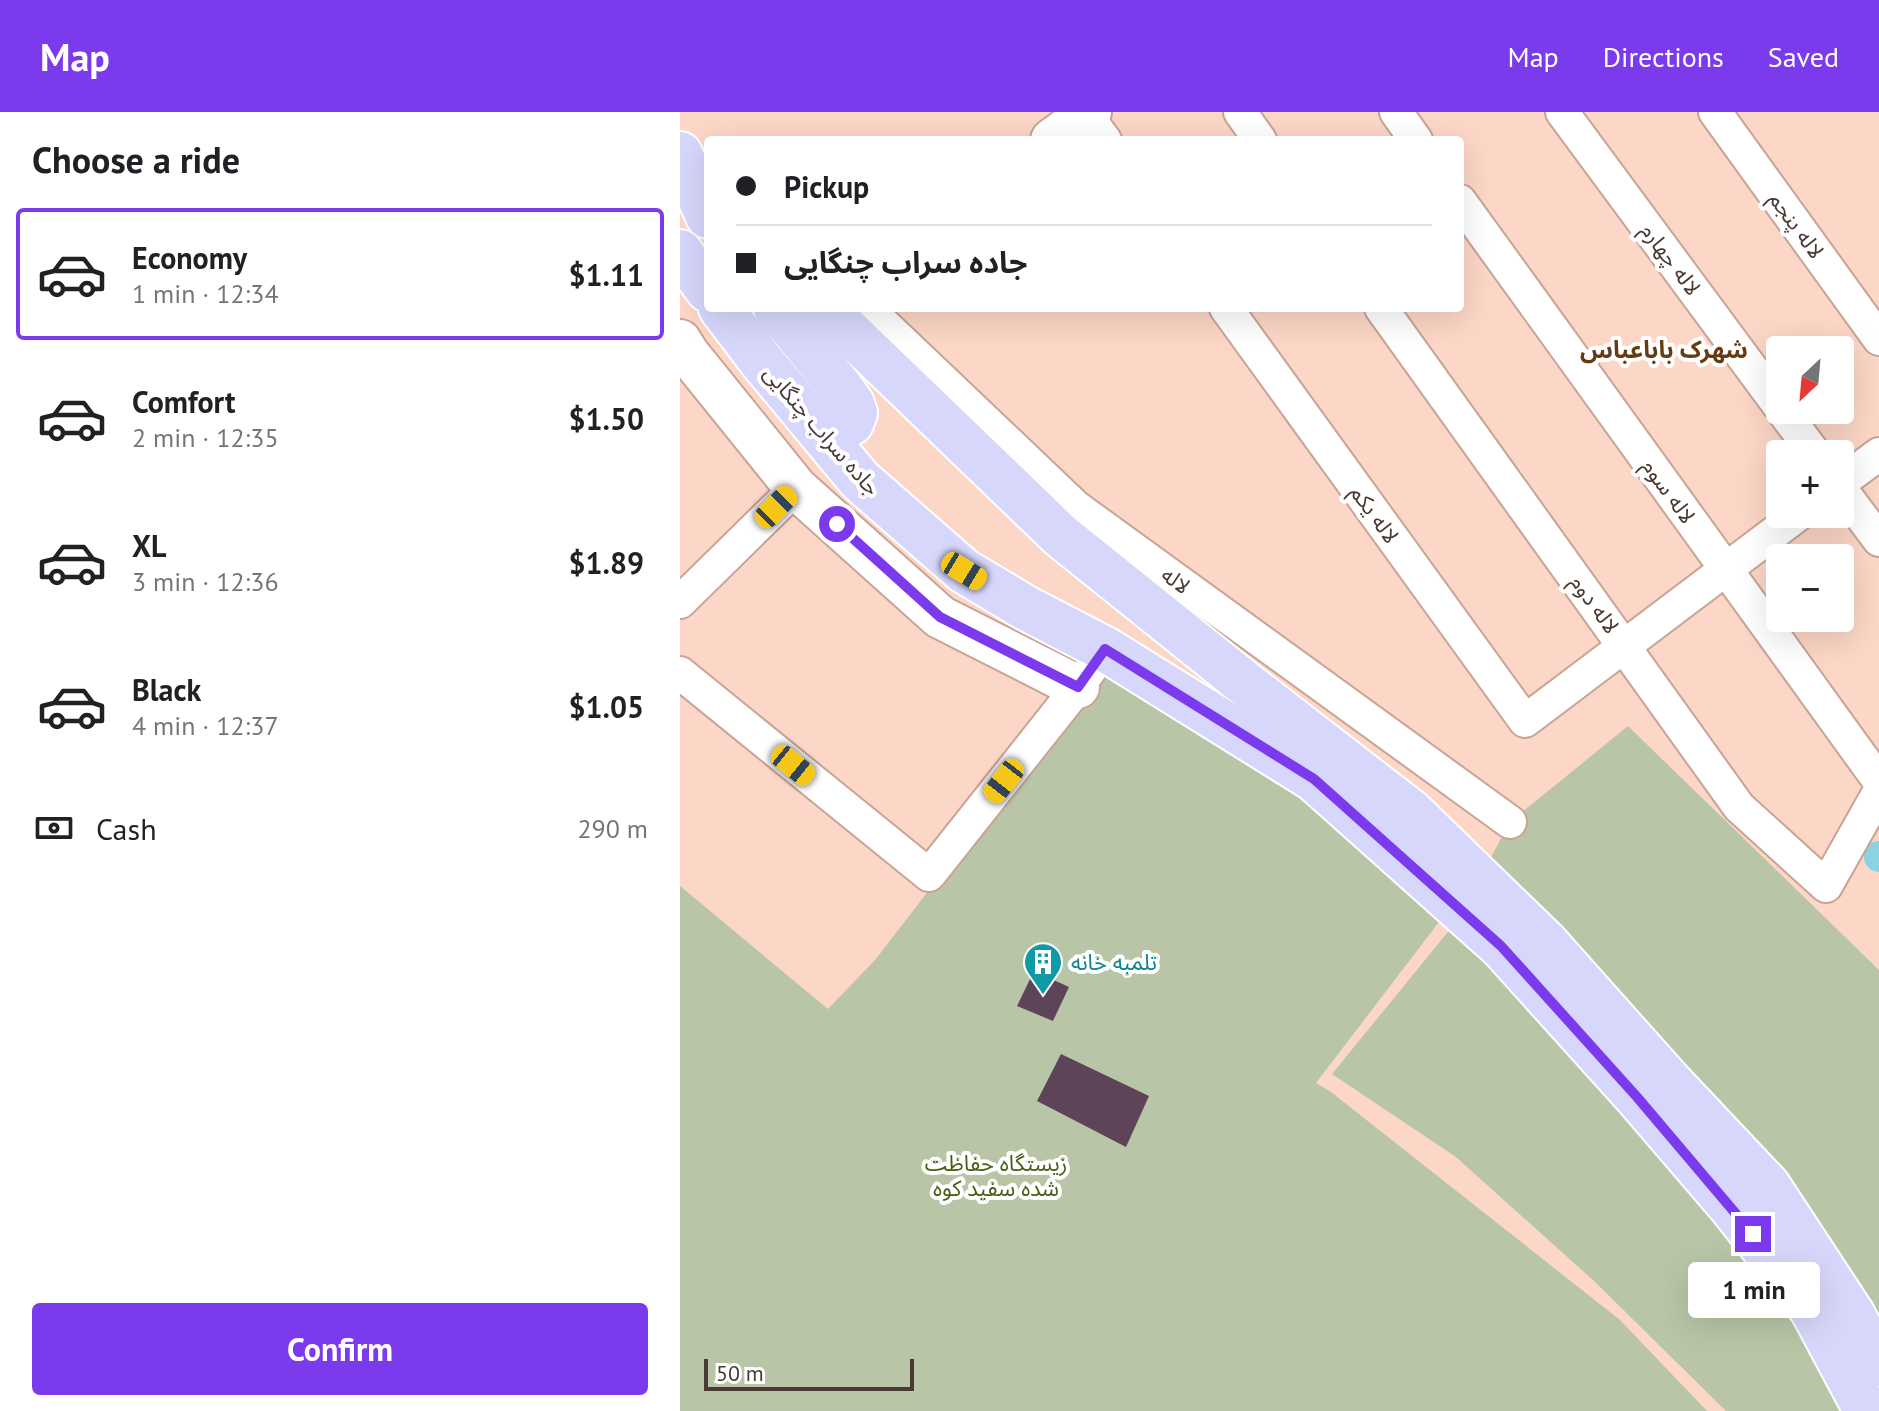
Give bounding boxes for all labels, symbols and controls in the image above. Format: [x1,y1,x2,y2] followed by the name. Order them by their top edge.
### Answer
[40,32,110,81] text: Map
[1508,38,1559,75] text: Map
[1603,38,1724,75] text: Directions
[1768,38,1839,75] text: Saved
[32,136,240,183] text: Choose a ride
[784,167,869,206] text: Pickup
[1761,186,1831,266] street label: لاله پنجم
[1632,217,1707,303] street label: لاله چهارم
[36,238,108,310] icon: car
[132,238,247,277] text: Economy
[784,242,1027,281] text: جاده سراب چنگایی
[569,255,644,294] text: $1.11
[132,277,279,310] text: 1 min · 12:34
[1580,334,1748,365] district label: شهرک باباعباس
[1766,336,1854,424] north arrow
[1766,336,1854,632] map controls
[757,359,886,502] street label: جاده سراب چنگایی
[36,382,108,454] icon: car
[132,382,235,421] text: Comfort
[569,399,644,438] text: $1.50
[132,421,279,454] text: 2 min · 12:35
[1766,440,1854,528] button: +
[1634,453,1702,531] street label: لاله سوم
[1342,479,1405,550] street label: لاله یکم
[751,482,801,532] car
[819,506,855,542] route start
[36,526,108,598] icon: car
[132,526,166,565] text: XL
[569,543,644,582] text: $1.89
[1766,544,1854,632] button: −
[937,548,991,594] car
[1156,560,1196,600] street label: لاله
[132,565,279,598] text: 3 min · 12:36
[1562,569,1626,641] street label: لاله دوم
[36,670,108,742] icon: car
[132,670,201,709] text: Black
[569,687,644,726] text: $1.05
[132,709,279,742] text: 4 min · 12:37
[767,741,819,789] car
[980,755,1028,807] car
[32,806,76,850] icon: cash
[96,809,157,848] text: Cash
[577,812,648,845] text: 290 m
[1022,941,1064,996] building icon: تلمبه خانه
[1071,948,1157,976] place label: تلمبه خانه
[925,1149,1067,1202] park label: زیستگاه حفاظت شده سفید کوه
[1735,1216,1771,1252] route end
[1687,1262,1819,1318] callout: 1 min
[1722,1273,1786,1306] text: 1 min
[32,1303,648,1395] button: Confirm
[704,1355,914,1391] scale bar
[716,1359,764,1387] text: 50 m

